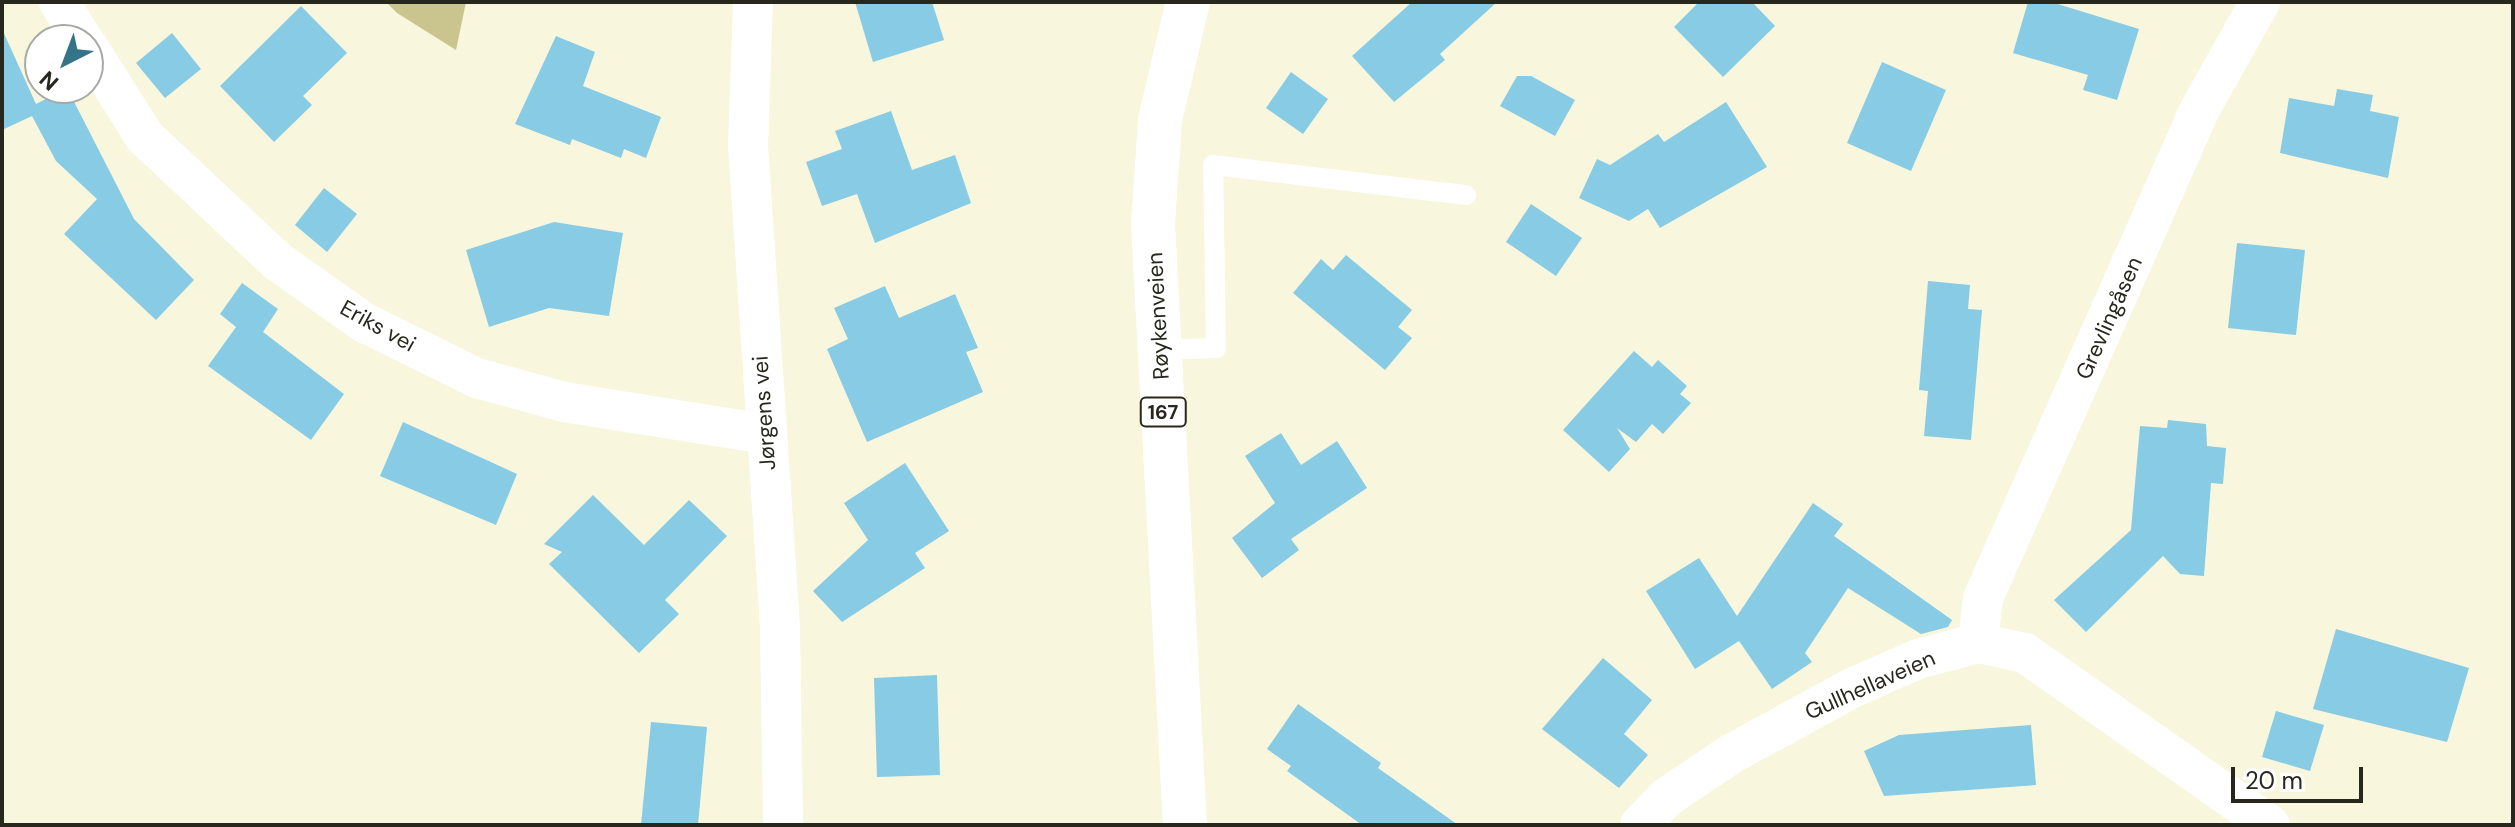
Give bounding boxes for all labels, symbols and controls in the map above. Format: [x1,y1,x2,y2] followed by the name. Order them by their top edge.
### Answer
[24,24,104,104] north arrow
[33,65,65,97] text: N
[1141,252,1175,380] street label: Røykenveien
[2070,253,2148,383] street label: Grevlingåsen
[336,295,420,357] street label: Eriks vei
[747,355,781,471] street label: Jørgens vei
[1139,396,1187,428] road number: 167
[1801,645,1939,725] street label: Gullhellaveien
[2235,751,2367,801] scale bar
[2245,765,2303,796] text: 20 m

